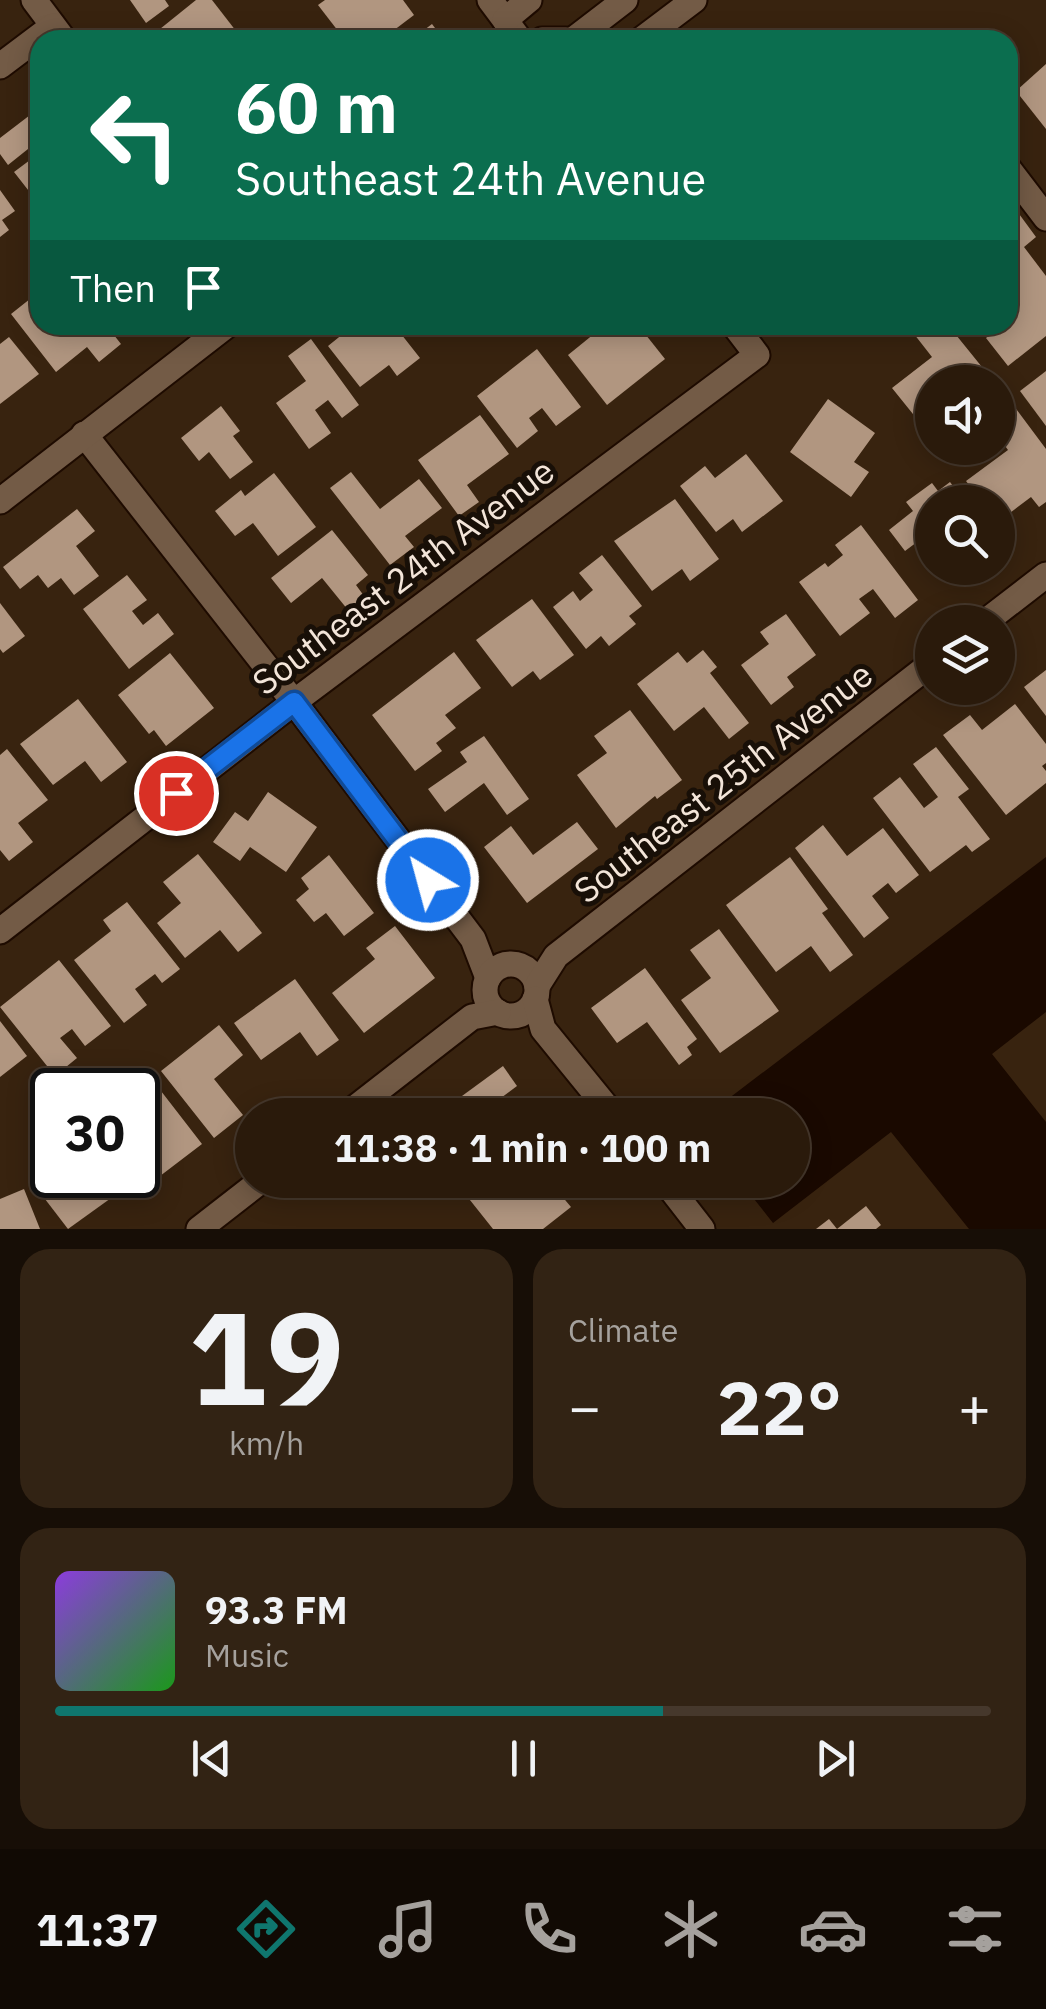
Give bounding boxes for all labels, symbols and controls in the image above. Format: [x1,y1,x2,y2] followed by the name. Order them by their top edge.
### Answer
[235,61,398,152] text: 60 m
[70,70,200,200] icon: left
[235,149,706,207] text: Southeast 24th Avenue
[176,260,231,315] icon: arrive
[70,263,156,312] text: Then
[915,365,1015,705] map controls
[915,365,1015,465] button: sound
[243,447,563,705] street label: Southeast 24th Avenue
[915,485,1015,585] button: search
[915,605,1015,705] button: layers
[564,651,882,913] street label: Southeast 25th Avenue
[134,751,219,836] pin
[149,766,204,821] icon: arrive
[376,828,480,932] position arrow
[30,1068,160,1198] speed limit sign: 30
[334,1123,711,1172] text: 11:38 · 1 min · 100 m
[188,1272,345,1441] text: 19
[568,1309,678,1351] text: Climate
[717,1358,842,1456] text: 22°
[568,1371,601,1442] text: −
[958,1371,991,1442] text: +
[229,1422,304,1464] text: km/h
[205,1585,348,1634] text: 93.3 FM
[205,1634,289,1676] text: Music
[184,1731,239,1786] icon: previous
[496,1731,551,1786] icon: pause
[808,1731,863,1786] icon: next
[231,1894,301,1964] icon: directions
[373,1894,443,1964] icon: music
[514,1894,584,1964] icon: phone
[656,1894,726,1964] icon: climate
[798,1894,868,1964] icon: car
[940,1894,1010,1964] icon: filters
[36,1900,159,1958] text: 11:37

